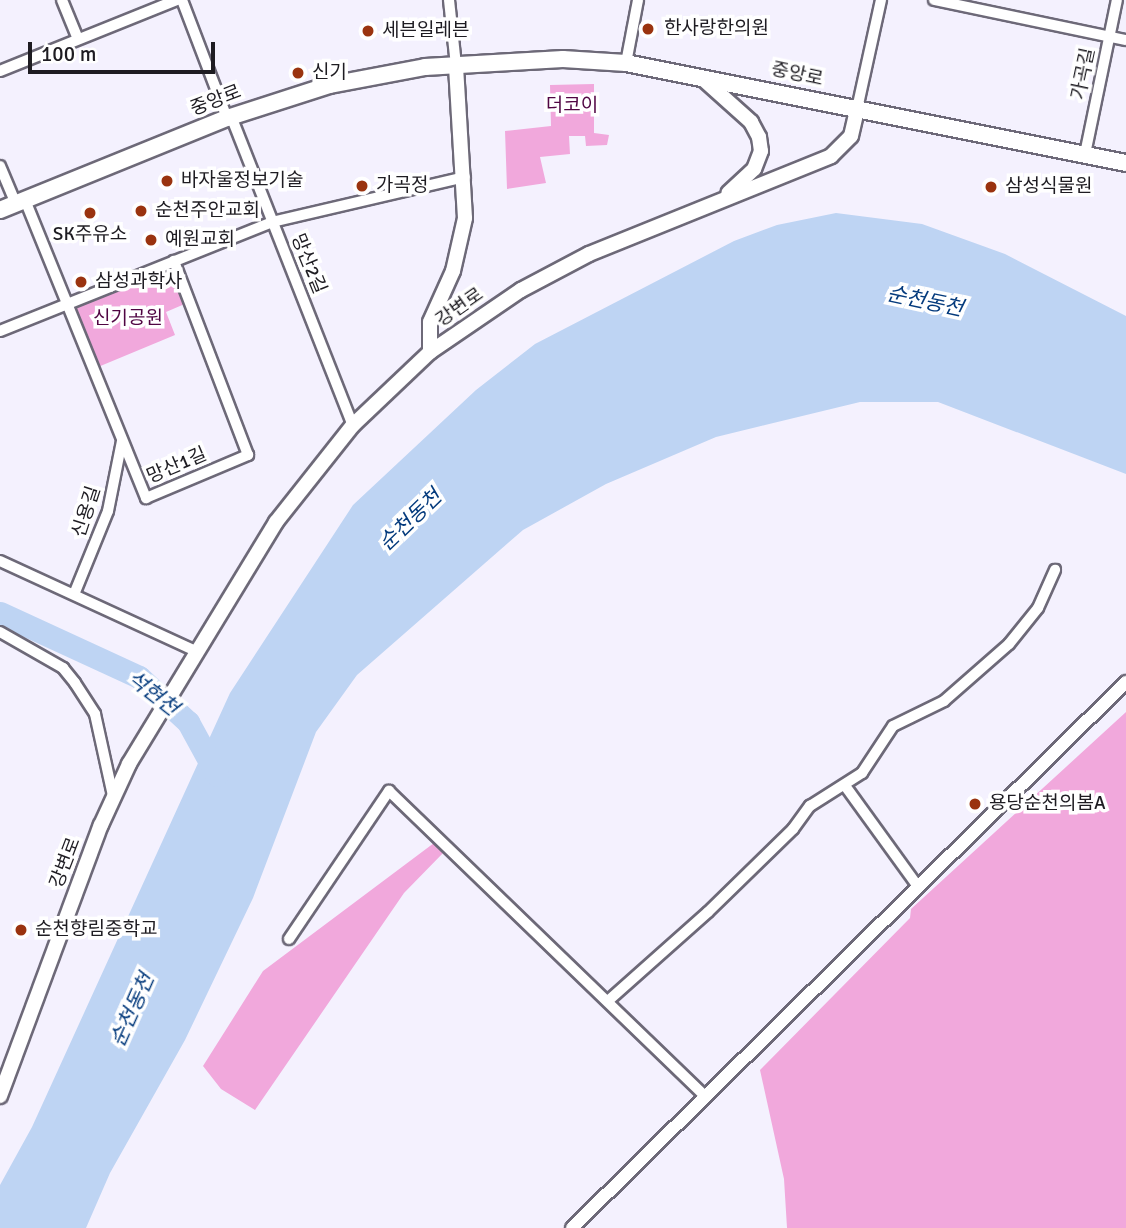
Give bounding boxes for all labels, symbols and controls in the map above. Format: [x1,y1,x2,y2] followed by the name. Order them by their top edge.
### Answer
[664,18,769,40] place label: 한사랑한의원
[638,19,658,39] marker: 한사랑한의원
[382,20,469,42] place label: 세븐일레븐
[360,23,376,39] marker: 세븐일레븐
[32,28,219,72] scale bar
[41,41,96,67] text: 100 m
[1067,46,1101,102] street label: 가곡길
[769,58,825,92] street label: 중앙로
[312,62,347,84] place label: 신기
[290,65,306,81] marker: 신기
[187,81,245,121] street label: 중앙로
[546,95,598,117] park label: 더코이
[181,170,303,192] place label: 바자울정보기술
[159,173,175,189] marker: 바자울정보기술
[376,175,428,197] place label: 가곡정
[1005,176,1092,198] place label: 삼성식물원
[354,178,370,194] marker: 가곡정
[983,179,999,195] marker: 삼성식물원
[155,200,260,222] place label: 순천주안교회
[133,203,149,219] marker: 순천주안교회
[82,205,98,221] marker: SK주유소
[53,224,127,246] place label: SK주유소
[165,229,235,251] place label: 예원교회
[286,231,330,297] street label: 망산2길
[143,232,159,248] marker: 예원교회
[95,271,182,293] place label: 삼성과학사
[73,274,89,290] marker: 삼성과학사
[885,281,965,321] water label: 순천동천
[432,284,488,332] street label: 강변로
[93,308,163,330] park label: 신기공원
[144,443,210,489] street label: 망산1길
[68,484,106,540] street label: 신용길
[373,484,447,556] water label: 순천동천
[122,665,184,721] water label: 석현천
[989,793,1105,815] place label: 용당순천의봄A
[967,796,983,812] marker: 용당순천의봄A
[46,834,86,892] street label: 강변로
[35,919,157,941] place label: 순천향림중학교
[13,922,29,938] marker: 순천향림중학교
[105,970,159,1050] water label: 순천동천

